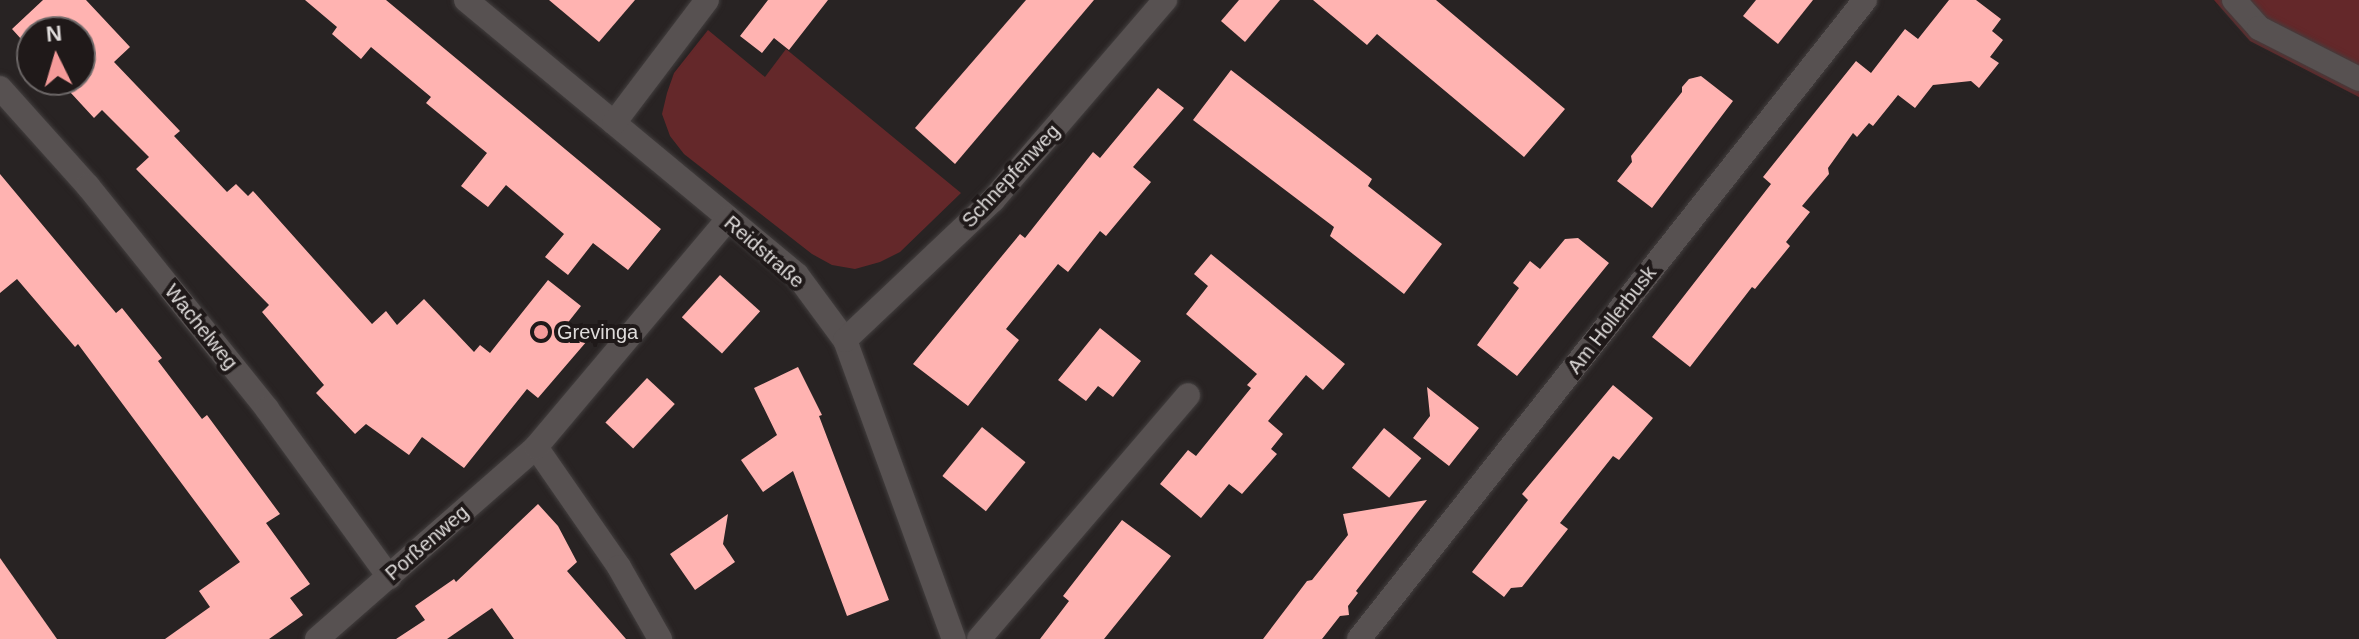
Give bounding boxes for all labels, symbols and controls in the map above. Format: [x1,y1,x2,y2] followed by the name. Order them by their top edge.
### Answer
[16,16,96,96] north arrow
[45,20,63,47] text: N
[957,119,1065,233] street label: Schnepfenweg
[719,211,809,293] street label: Reidstraße
[1563,261,1661,379] street label: Am Hollerbusk
[159,280,243,374] street label: Wachelweg
[557,320,638,344] place label: Grevinga
[532,323,550,341] marker: Grevinga
[381,500,473,586] street label: Porßenweg

